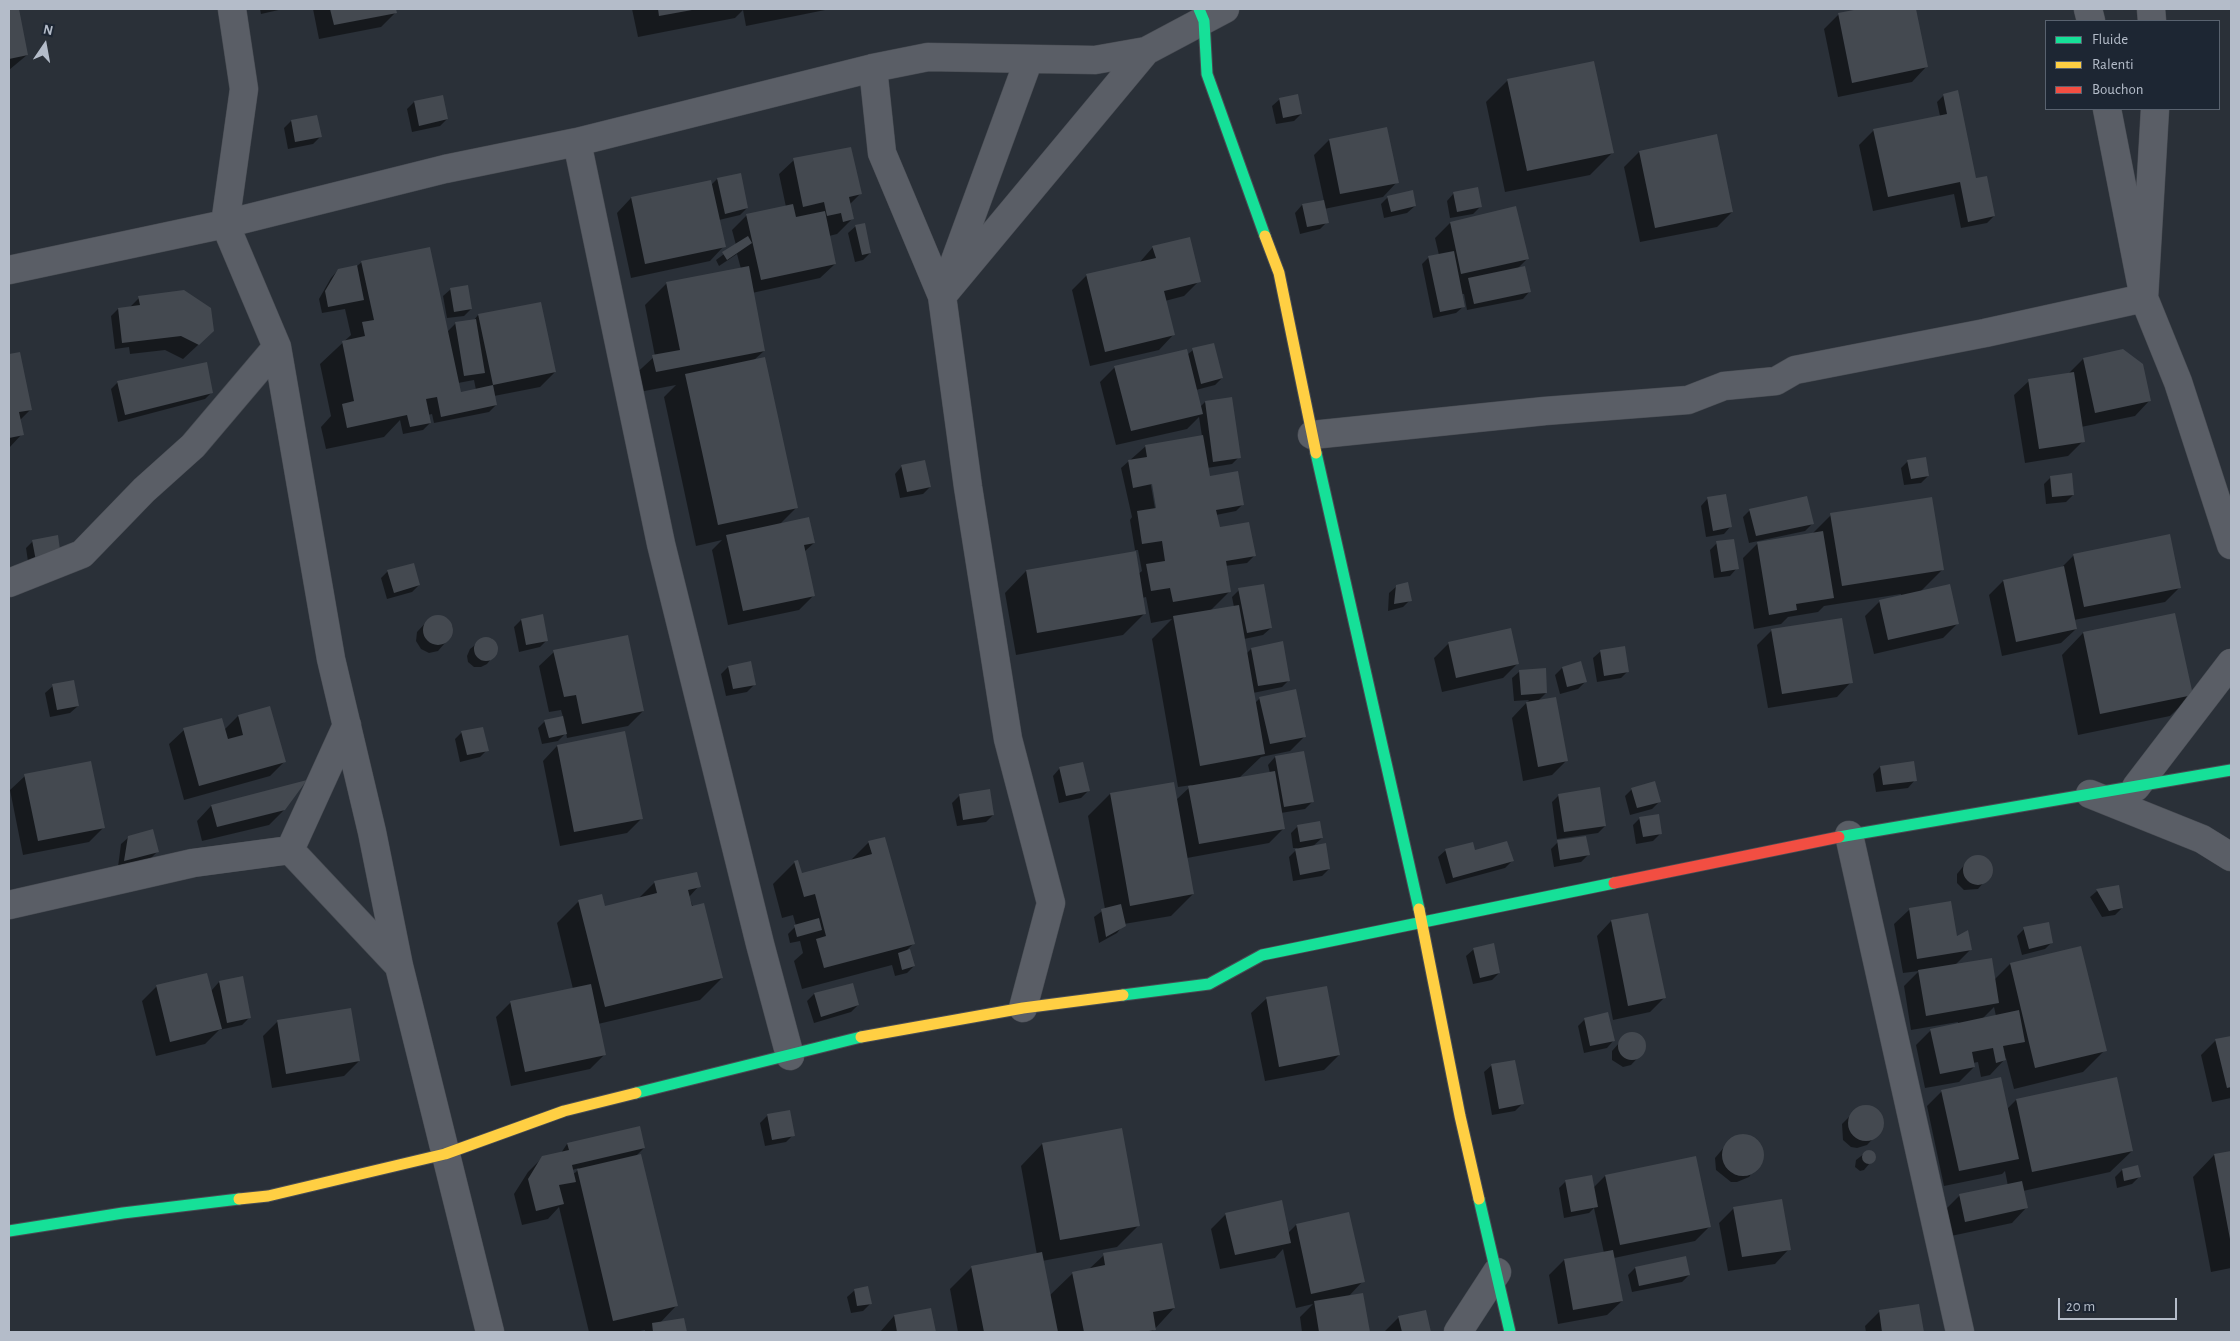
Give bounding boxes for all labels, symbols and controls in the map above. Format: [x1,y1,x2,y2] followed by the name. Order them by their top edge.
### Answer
[20,20,70,70] north arrow
[2045,20,2220,110] legend
[42,22,54,38] text: N
[2092,32,2128,47] text: Fluide
[2092,57,2134,72] text: Ralenti
[2092,82,2143,97] text: Bouchon
[2060,1288,2179,1320] scale bar
[2066,1299,2095,1314] text: 20 m

